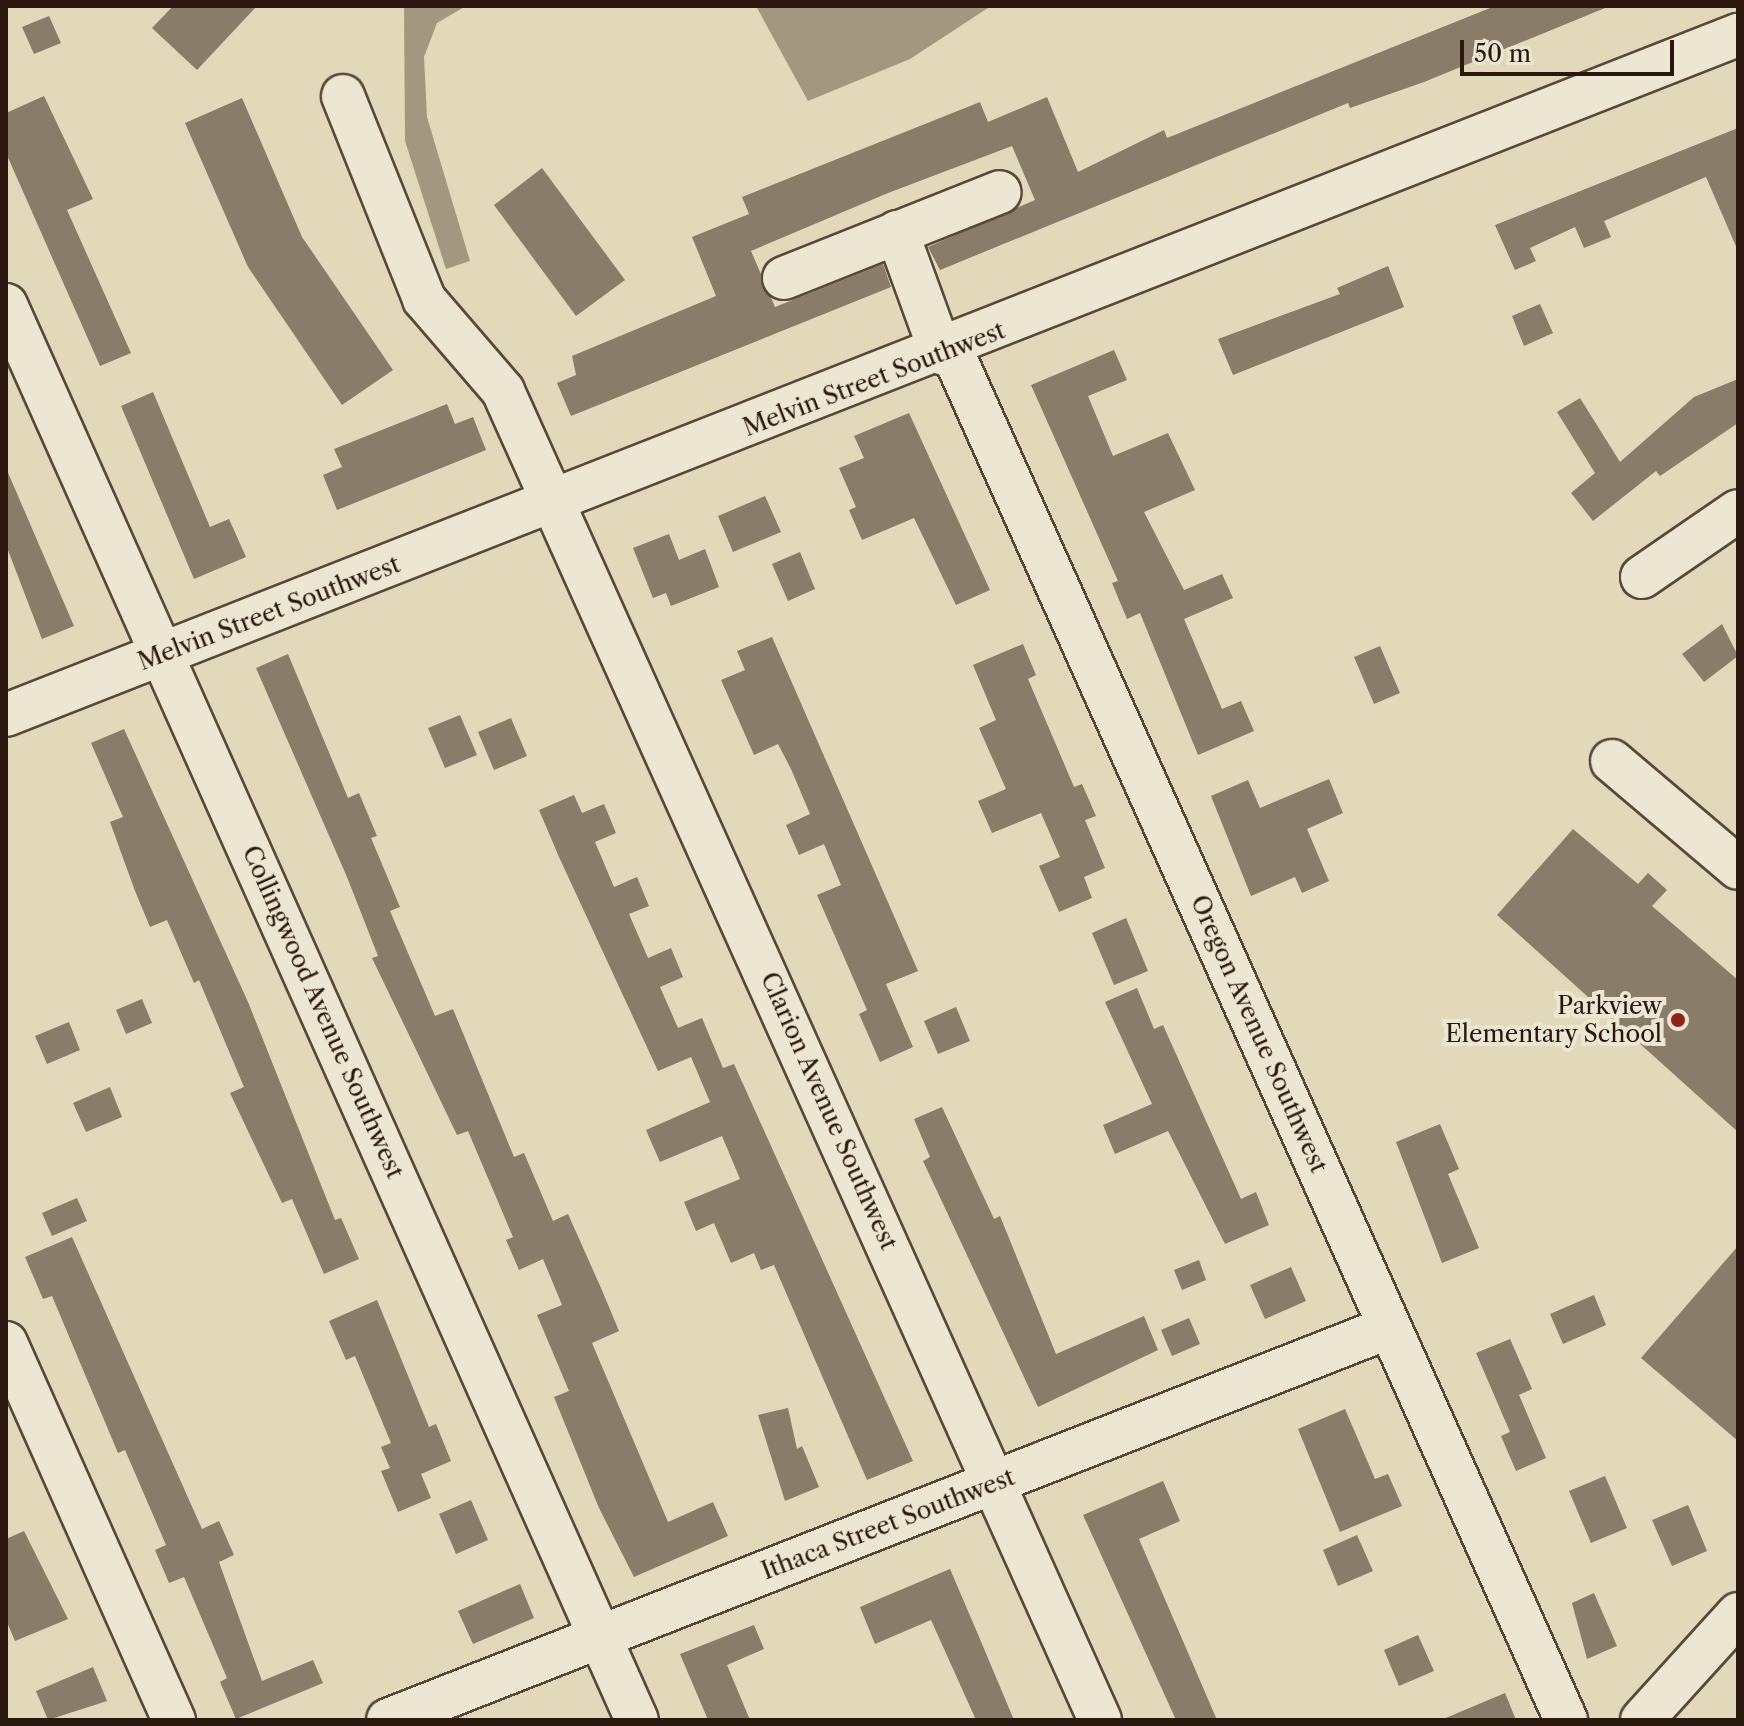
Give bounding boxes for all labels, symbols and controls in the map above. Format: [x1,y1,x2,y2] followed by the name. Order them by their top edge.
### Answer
[1464,24,1678,74] scale bar
[1474,39,1531,68] text: 50 m
[739,316,1009,442] street label: Melvin Street Southwest
[134,550,404,676] street label: Melvin Street Southwest
[236,841,410,1183] street label: Collingwood Avenue Southwest
[1184,890,1334,1178] street label: Oregon Avenue Southwest
[754,967,904,1255] street label: Clarion Avenue Southwest
[1445,992,1662,1048] place label: Parkview Elementary School
[1669,1011,1687,1029] marker: Parkview Elementary School
[757,1462,1019,1586] street label: Ithaca Street Southwest

